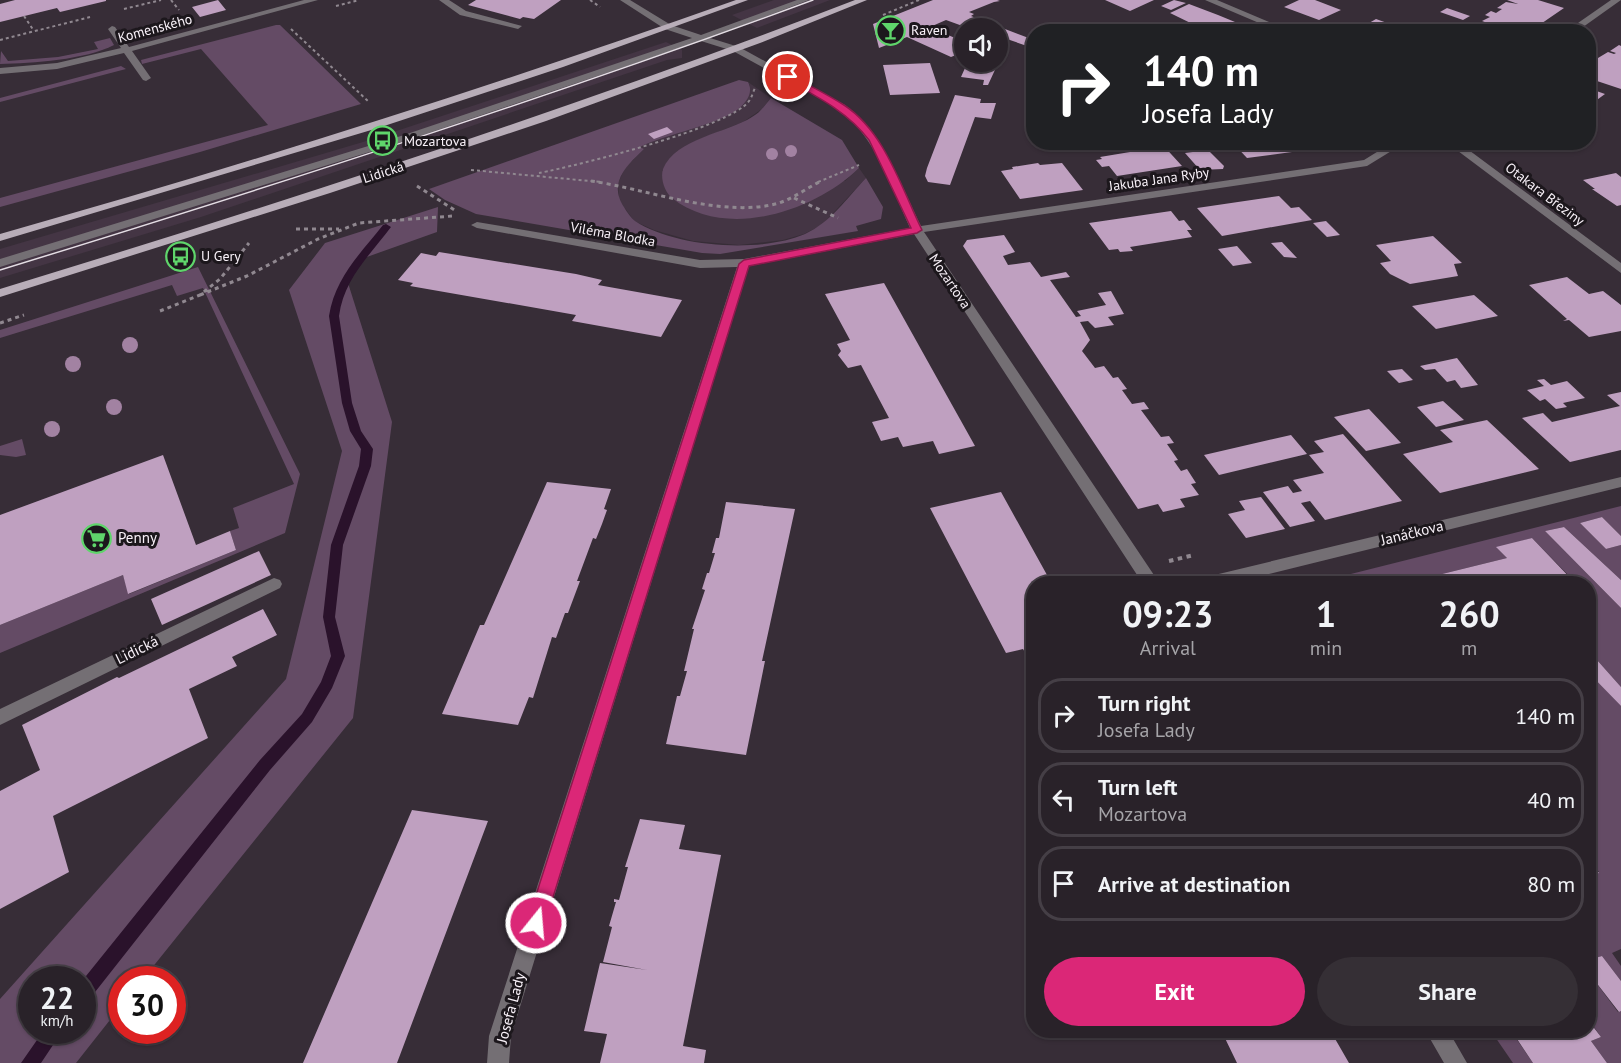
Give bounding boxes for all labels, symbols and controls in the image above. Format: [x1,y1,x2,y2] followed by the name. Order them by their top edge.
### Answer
[116,9,194,47] street label: Komenského
[874,14,906,46] bar icon: Raven
[954,18,1008,72] map controls
[954,18,1008,72] button: sound
[911,21,948,39] place label: Raven
[1143,43,1259,98] text: 140 m
[1044,48,1122,126] icon: right
[762,51,813,102] pin
[771,60,804,93] icon: arrive
[1143,96,1274,130] text: Josefa Lady
[367,125,399,157] bus stop icon: Mozartova
[404,132,466,150] place label: Mozartova
[360,157,406,187] street label: Lidická
[1502,158,1589,230] street label: Otakara Březiny
[1107,163,1211,195] street label: Jakuba Jana Ryby
[568,218,657,250] street label: Viléma Blodka
[164,240,196,272] bus stop icon: U Gery
[201,247,241,265] place label: U Gery
[925,250,975,312] street label: Mozartova
[1378,516,1445,550] street label: Janáčkova
[81,522,113,554] supermarket icon: Penny
[118,528,157,547] place label: Penny
[1122,590,1214,637] text: 09:23
[1316,590,1336,637] text: 1
[1439,590,1500,637] text: 260
[112,631,161,668] street label: Lidická
[1140,635,1196,661] text: Arrival
[1310,635,1342,661] text: min
[1461,635,1477,661] text: m
[1098,689,1190,717] text: Turn right
[1047,699,1080,732] icon: right
[1515,702,1575,730] text: 140 m
[1098,717,1195,743] text: Josefa Lady
[1098,773,1178,801] text: Turn left
[1047,783,1080,816] icon: left
[1527,786,1575,814] text: 40 m
[1098,801,1187,827] text: Mozartova
[1047,867,1080,900] icon: arrive
[1098,870,1290,898] text: Arrive at destination
[1527,870,1575,898] text: 80 m
[504,891,568,955] position arrow
[1044,957,1305,1026] button: Exit
[1317,957,1578,1026] button: Share
[108,966,186,1044] speed limit sign: 30
[492,970,529,1046] street label: Josefa Lady
[40,978,74,1017] text: 22
[41,1011,73,1030] text: km/h

